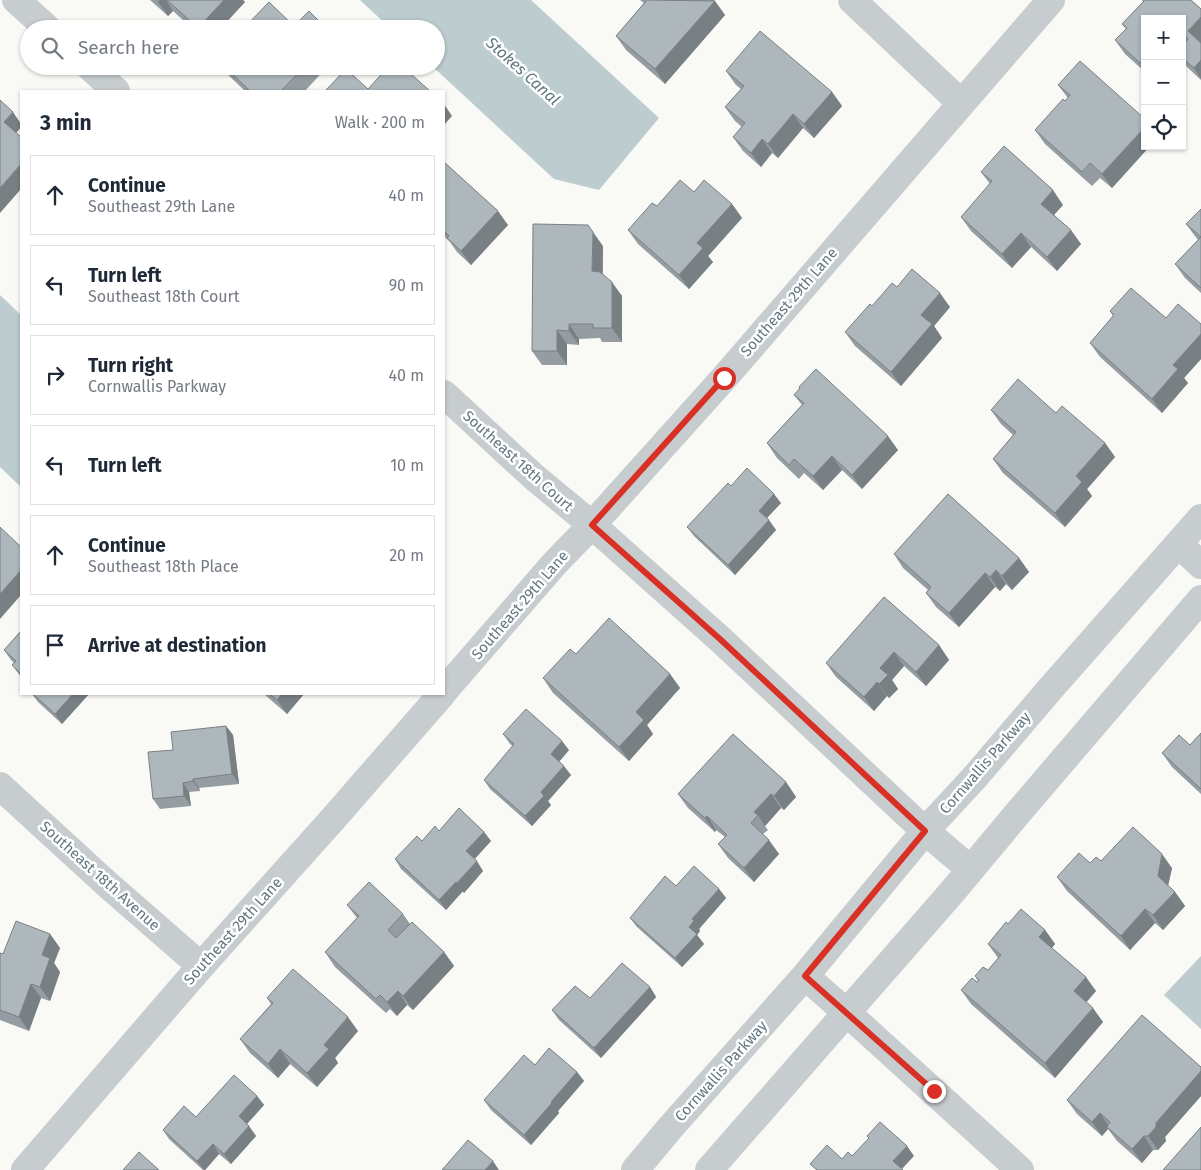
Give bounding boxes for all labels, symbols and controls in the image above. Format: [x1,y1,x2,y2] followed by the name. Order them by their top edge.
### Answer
[1141,15,1186,150] map controls
[1141,15,1186,60] button: +
[20,20,445,75] search box
[482,32,564,109] water label: Stokes Canal
[38,34,66,62] icon: search
[78,36,179,59] text: Search here
[1141,60,1186,105] button: −
[1141,105,1186,150] button: locate
[40,110,92,136] text: 3 min
[335,113,425,132] text: Walk · 200 m
[88,174,166,197] text: Continue
[41,181,69,209] icon: ahead
[389,186,424,205] text: 40 m
[88,197,235,216] text: Southeast 29th Lane
[737,244,841,360] street label: Southeast 29th Lane
[88,264,162,287] text: Turn left
[41,271,69,299] icon: left
[389,276,424,295] text: 90 m
[88,287,240,306] text: Southeast 18th Court
[88,354,173,377] text: Turn right
[41,361,69,389] icon: right
[389,366,424,385] text: 40 m
[713,367,736,390] route start
[88,377,226,396] text: Cornwallis Parkway
[459,407,577,516] street label: Southeast 18th Court
[41,451,69,479] icon: left
[88,454,162,477] text: Turn left
[390,456,424,475] text: 10 m
[88,534,166,557] text: Continue
[41,541,69,569] icon: ahead
[389,546,424,565] text: 20 m
[468,547,572,663] street label: Southeast 29th Lane
[88,557,239,576] text: Southeast 18th Place
[41,631,69,659] icon: arrive
[88,634,267,657] text: Arrive at destination
[936,708,1035,818] street label: Cornwallis Parkway
[36,817,164,935] street label: Southeast 18th Avenue
[180,874,286,988] street label: Southeast 29th Lane
[671,1016,771,1125] street label: Cornwallis Parkway
[923,1080,946,1103] route end

